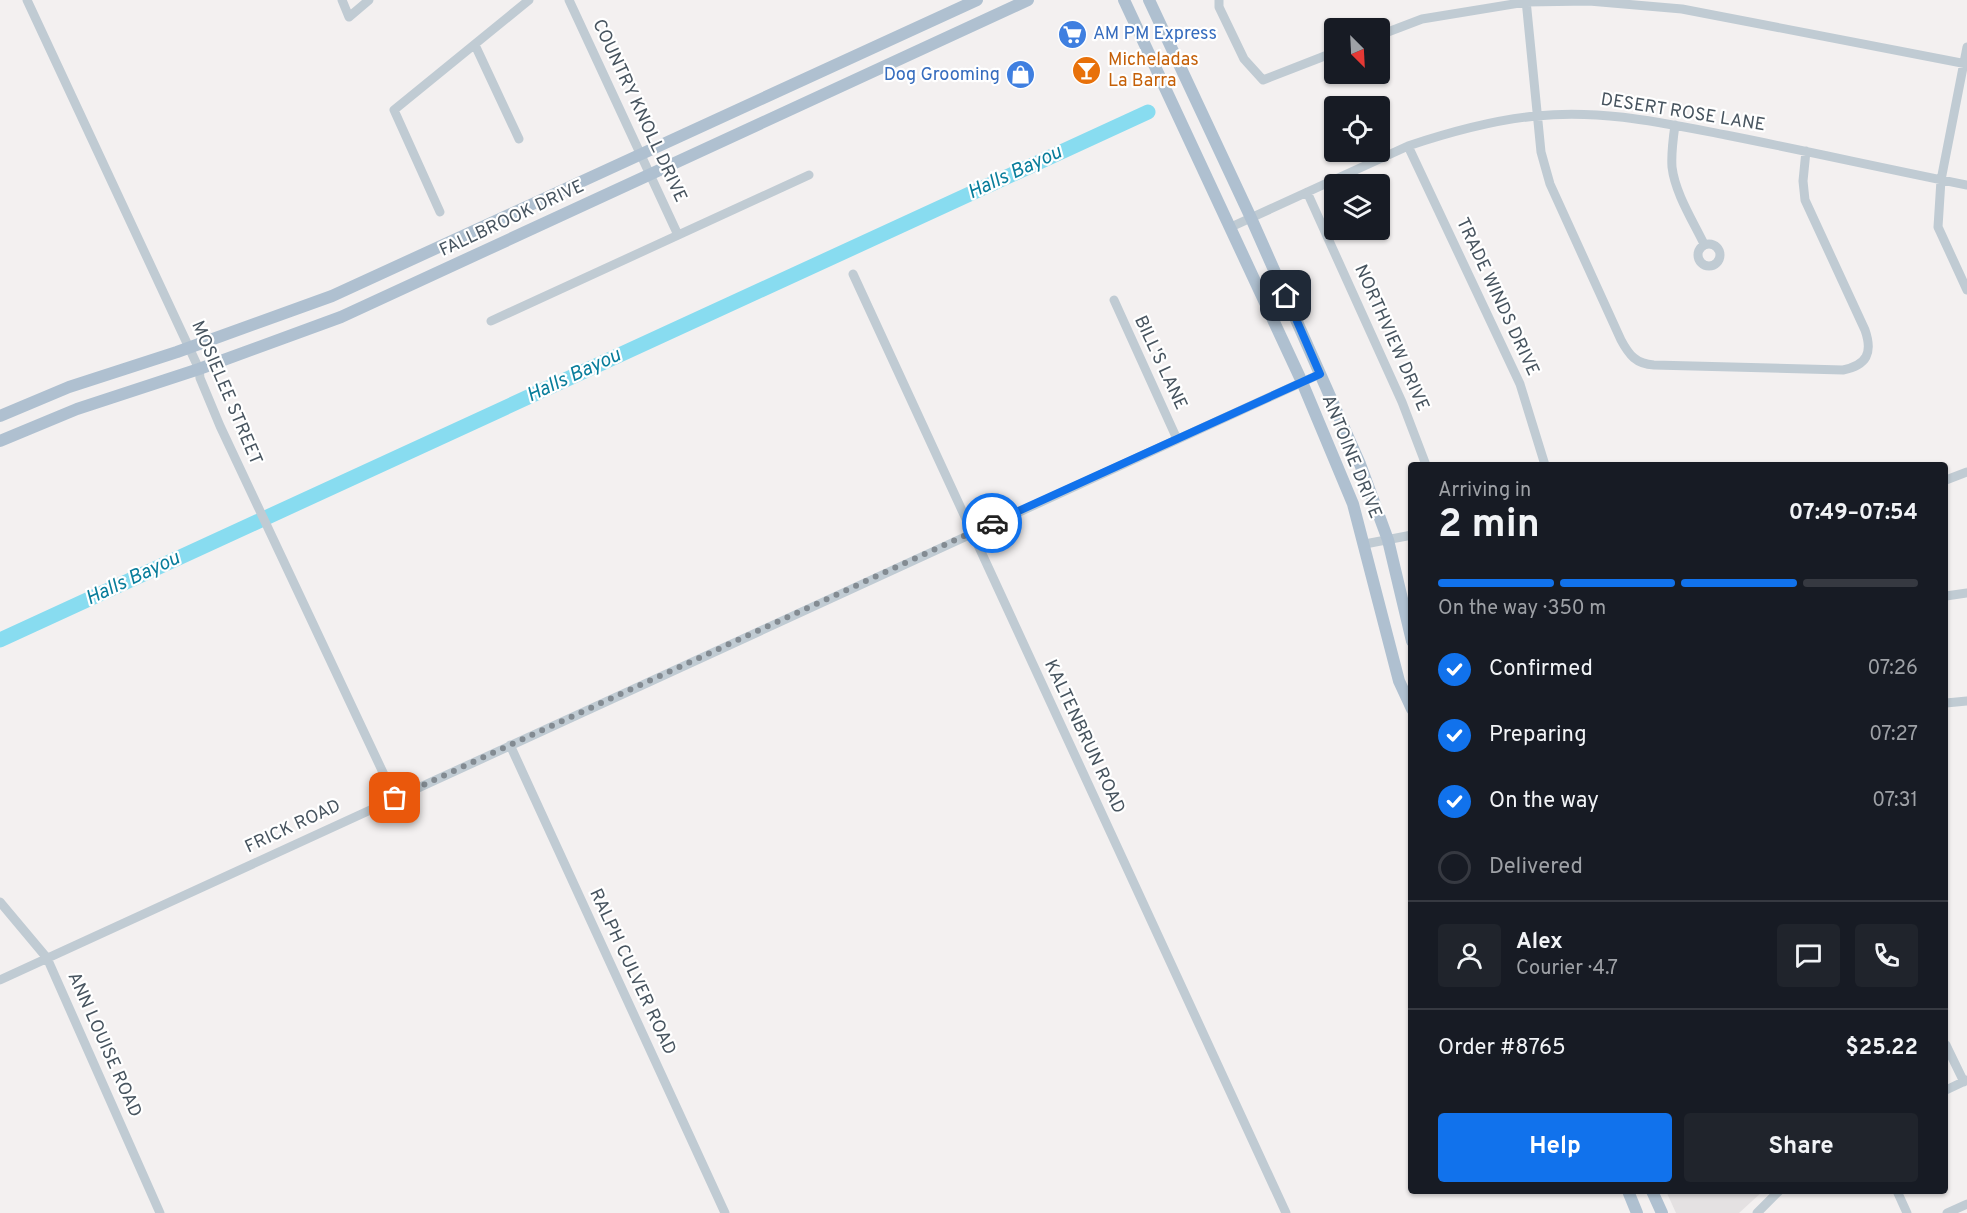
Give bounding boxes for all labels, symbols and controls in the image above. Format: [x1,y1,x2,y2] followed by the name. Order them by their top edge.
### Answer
[586,16,692,206] street label: COUNTRY KNOLL DRIVE
[1056,18,1088,50] supermarket icon: AM PM Express
[1324,18,1390,84] north arrow
[1324,18,1390,240] map controls
[1093,23,1217,46] place label: AM PM Express
[1108,49,1199,93] place label: Micheladas La Barra
[1071,54,1103,86] bar icon: Micheladas La Barra
[1005,59,1037,91] shop icon: Dog Grooming
[884,64,1000,87] place label: Dog Grooming
[1599,89,1767,137] street label: DESERT ROSE LANE
[1324,96,1390,162] button: locate
[964,139,1067,206] water label: Halls Bayou
[1324,174,1390,240] button: layers
[436,175,588,263] street label: FALLBROOK DRIVE
[1450,214,1544,380] street label: TRADE WINDS DRIVE
[1348,261,1434,415] street label: NORTHVIEW DRIVE
[1260,270,1311,321] pin
[1269,279,1302,312] icon: home
[1128,312,1192,414] street label: BILL'S LANE
[185,317,267,469] street label: MOSIELEE STREET
[523,342,626,409] water label: Halls Bayou
[1316,392,1386,522] street label: ANTOINE DRIVE
[1438,478,1531,504] text: Arriving in
[962,493,1022,553] courier
[1789,500,1918,527] text: 07:49–07:54
[1438,502,1540,551] text: 2 min
[976,507,1009,540] icon: car
[82,545,185,612] water label: Halls Bayou
[1438,596,1606,622] text: On the way · 350 m
[1438,653,1471,686] icon: check
[1038,656,1130,818] street label: KALTENBRUN ROAD
[1489,656,1593,683] text: Confirmed
[1867,656,1918,682] text: 07:26
[1438,719,1471,752] icon: check
[1489,722,1587,749] text: Preparing
[1869,722,1918,748] text: 07:27
[369,772,420,823] pin
[378,781,411,814] icon: bag
[1438,785,1471,818] icon: check
[1489,788,1599,815] text: On the way
[1872,788,1918,814] text: 07:31
[241,795,345,859] street label: FRICK ROAD
[1489,854,1583,881] text: Delivered
[583,885,681,1059] street label: RALPH CULVER ROAD
[1438,924,1501,987] button: person
[1777,924,1840,987] button: chat
[1855,924,1918,987] button: phone
[1516,929,1563,956] text: Alex
[1516,956,1618,982] text: Courier · 4.7
[62,969,146,1121] street label: ANN LOUISE ROAD
[1438,1035,1566,1062] text: Order #8765
[1846,1035,1918,1062] text: $25.22
[1438,1113,1672,1182] button: Help
[1684,1113,1918,1182] button: Share

